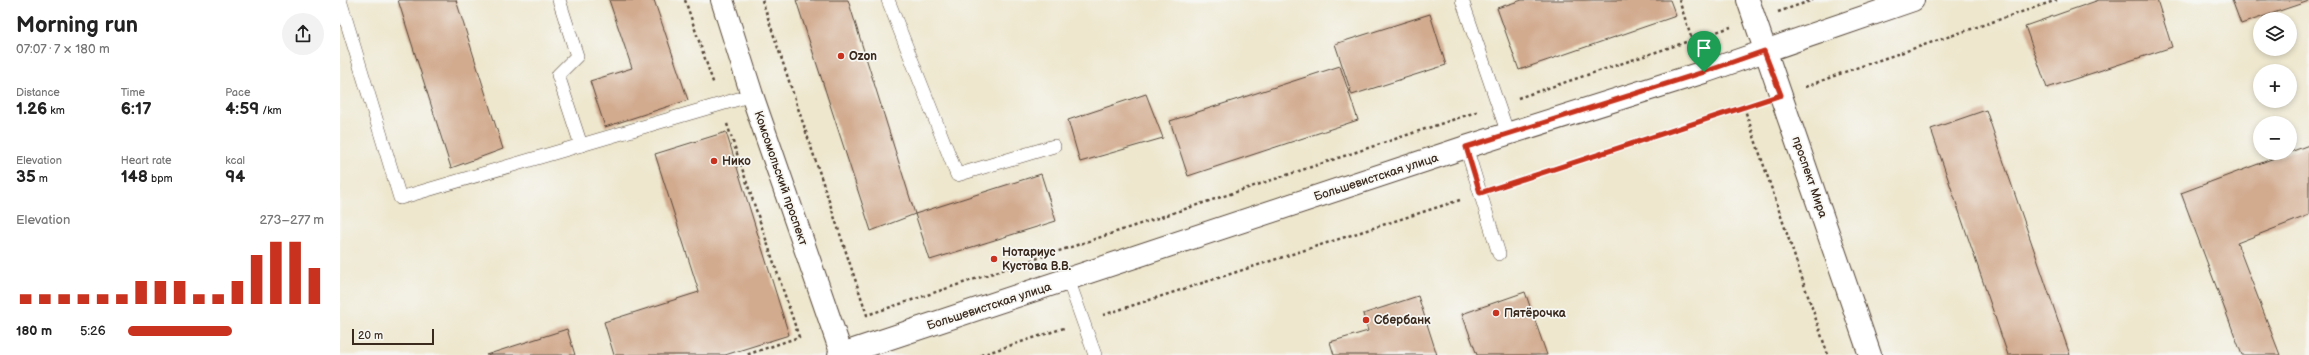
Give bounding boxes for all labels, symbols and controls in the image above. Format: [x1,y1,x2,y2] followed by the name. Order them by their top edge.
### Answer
[16,12,138,39] text: Morning run
[2253,12,2297,160] map controls
[2253,12,2297,56] button: layers
[282,13,324,55] button: share
[1687,31,1721,72] pin
[1693,37,1715,59] icon: arrive
[16,41,110,57] text: 07:07 · 7 × 180 m
[849,49,877,64] place label: Ozon
[836,51,846,61] marker: Ozon
[2253,64,2297,108] button: +
[16,86,60,99] text: Distance
[121,86,145,99] text: Time
[225,86,250,99] text: Pace
[16,99,47,119] text: 1.26
[121,99,152,119] text: 6:17
[225,99,259,119] text: 4:59
[47,104,65,117] text: km
[259,104,282,117] text: /km
[750,109,811,248] street label: Комсомольский проспект
[2253,116,2297,160] button: −
[1789,134,1831,220] street label: проспект Мира
[1312,150,1440,205] street label: Большевистская улица
[16,154,62,167] text: Elevation
[121,154,171,167] text: Heart rate
[225,154,245,167] text: kcal
[722,154,751,169] place label: Нико
[709,156,719,166] marker: Нико
[16,167,36,187] text: 35
[121,167,148,187] text: 148
[225,167,245,187] text: 94
[36,172,48,185] text: m
[148,172,173,185] text: bpm
[16,212,70,228] text: Elevation
[259,212,324,228] text: 273–277 m
[1002,245,1072,274] place label: Нотариус Кустова В.В.
[989,254,999,264] marker: Нотариус Кустова В.В.
[925,279,1053,334] street label: Большевистская улица
[1504,306,1567,321] place label: Пятёрочка
[1491,308,1501,318] marker: Пятёрочка
[1374,313,1431,328] place label: Сбербанк
[1361,315,1371,325] marker: Сбербанк
[16,323,52,339] text: 180 m
[80,323,106,339] text: 5:26
[352,327,434,346] scale bar
[358,329,383,342] text: 20 m

